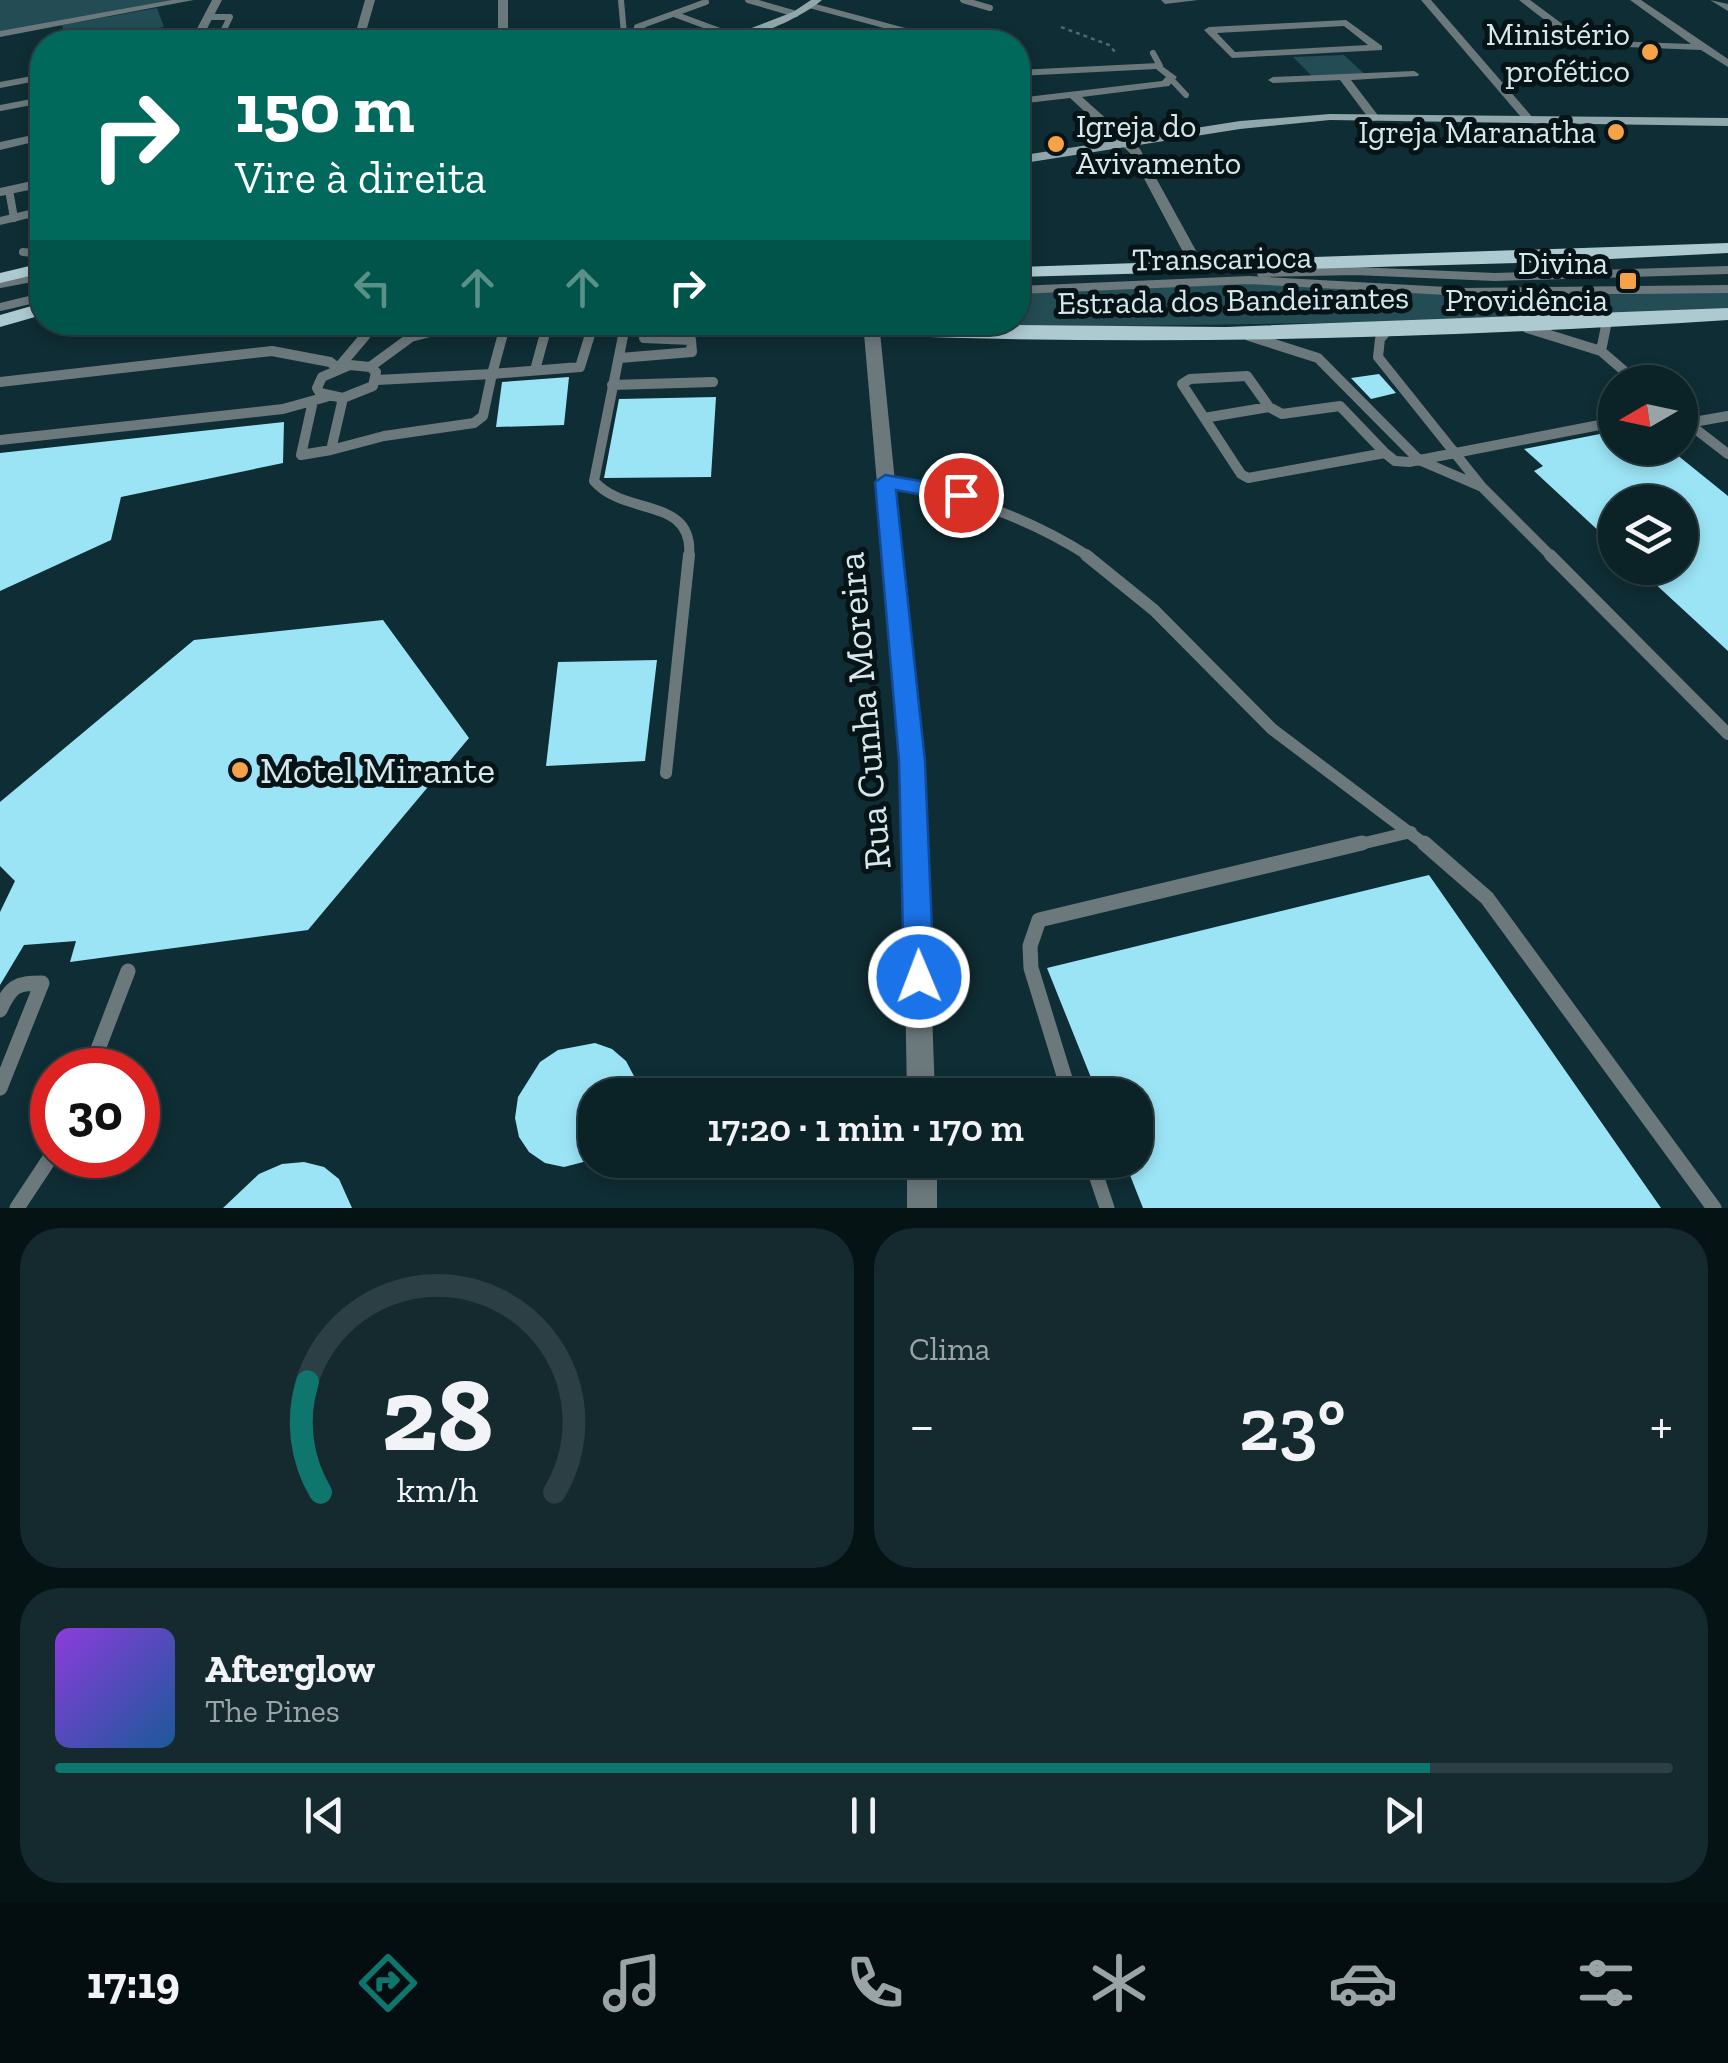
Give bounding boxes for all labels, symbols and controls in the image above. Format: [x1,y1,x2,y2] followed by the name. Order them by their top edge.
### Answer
[1486,15,1630,90] place label: Ministério profético
[1639,41,1661,63] marker: Ministério profético
[235,66,415,150] text: 150 m
[70,70,200,200] icon: right
[1076,107,1241,182] place label: Igreja do Avivamento
[1358,113,1596,151] place label: Igreja Maranatha
[1605,121,1627,143] marker: Igreja Maranatha
[1045,133,1067,155] marker: Igreja do Avivamento
[235,151,486,205] text: Vire à direita
[1132,237,1312,279] street label: Transcarioca
[1445,244,1608,319] place label: Divina Providência
[345,260,400,315] icon: left
[450,260,505,315] icon: ahead
[555,260,610,315] icon: ahead
[660,260,715,315] icon: right
[1617,270,1639,292] marker: Divina Providência
[1057,278,1409,322] street label: Estrada dos Bandeirantes
[1598,365,1698,465] north arrow
[1598,365,1698,585] map controls
[919,453,1004,538] pin
[934,468,989,523] icon: arrive
[1598,485,1698,585] button: layers
[827,550,901,872] street label: Rua Cunha Moreira
[260,747,495,793] place label: Motel Mirante
[229,759,251,781] marker: Motel Mirante
[867,925,971,1029] position arrow
[30,1048,160,1178] speed limit sign: 30
[707,1105,1024,1151] text: 17:20 · 1 min · 170 m
[909,1330,990,1368] text: Clima
[381,1352,493,1477] text: 28
[1239,1379,1346,1469] text: 23°
[909,1392,935,1458] text: −
[1650,1392,1673,1458] text: +
[396,1468,478,1511] text: km/h
[205,1646,375,1692] text: Afterglow
[205,1692,340,1730] text: The Pines
[297,1788,352,1843] icon: previous
[836,1788,891,1843] icon: pause
[1376,1788,1431,1843] icon: next
[353,1948,423,2018] icon: directions
[597,1948,667,2018] icon: music
[840,1948,910,2018] icon: phone
[1084,1948,1154,2018] icon: climate
[1328,1948,1398,2018] icon: car
[1571,1948,1641,2018] icon: filters
[87,1956,180,2010] text: 17:19

